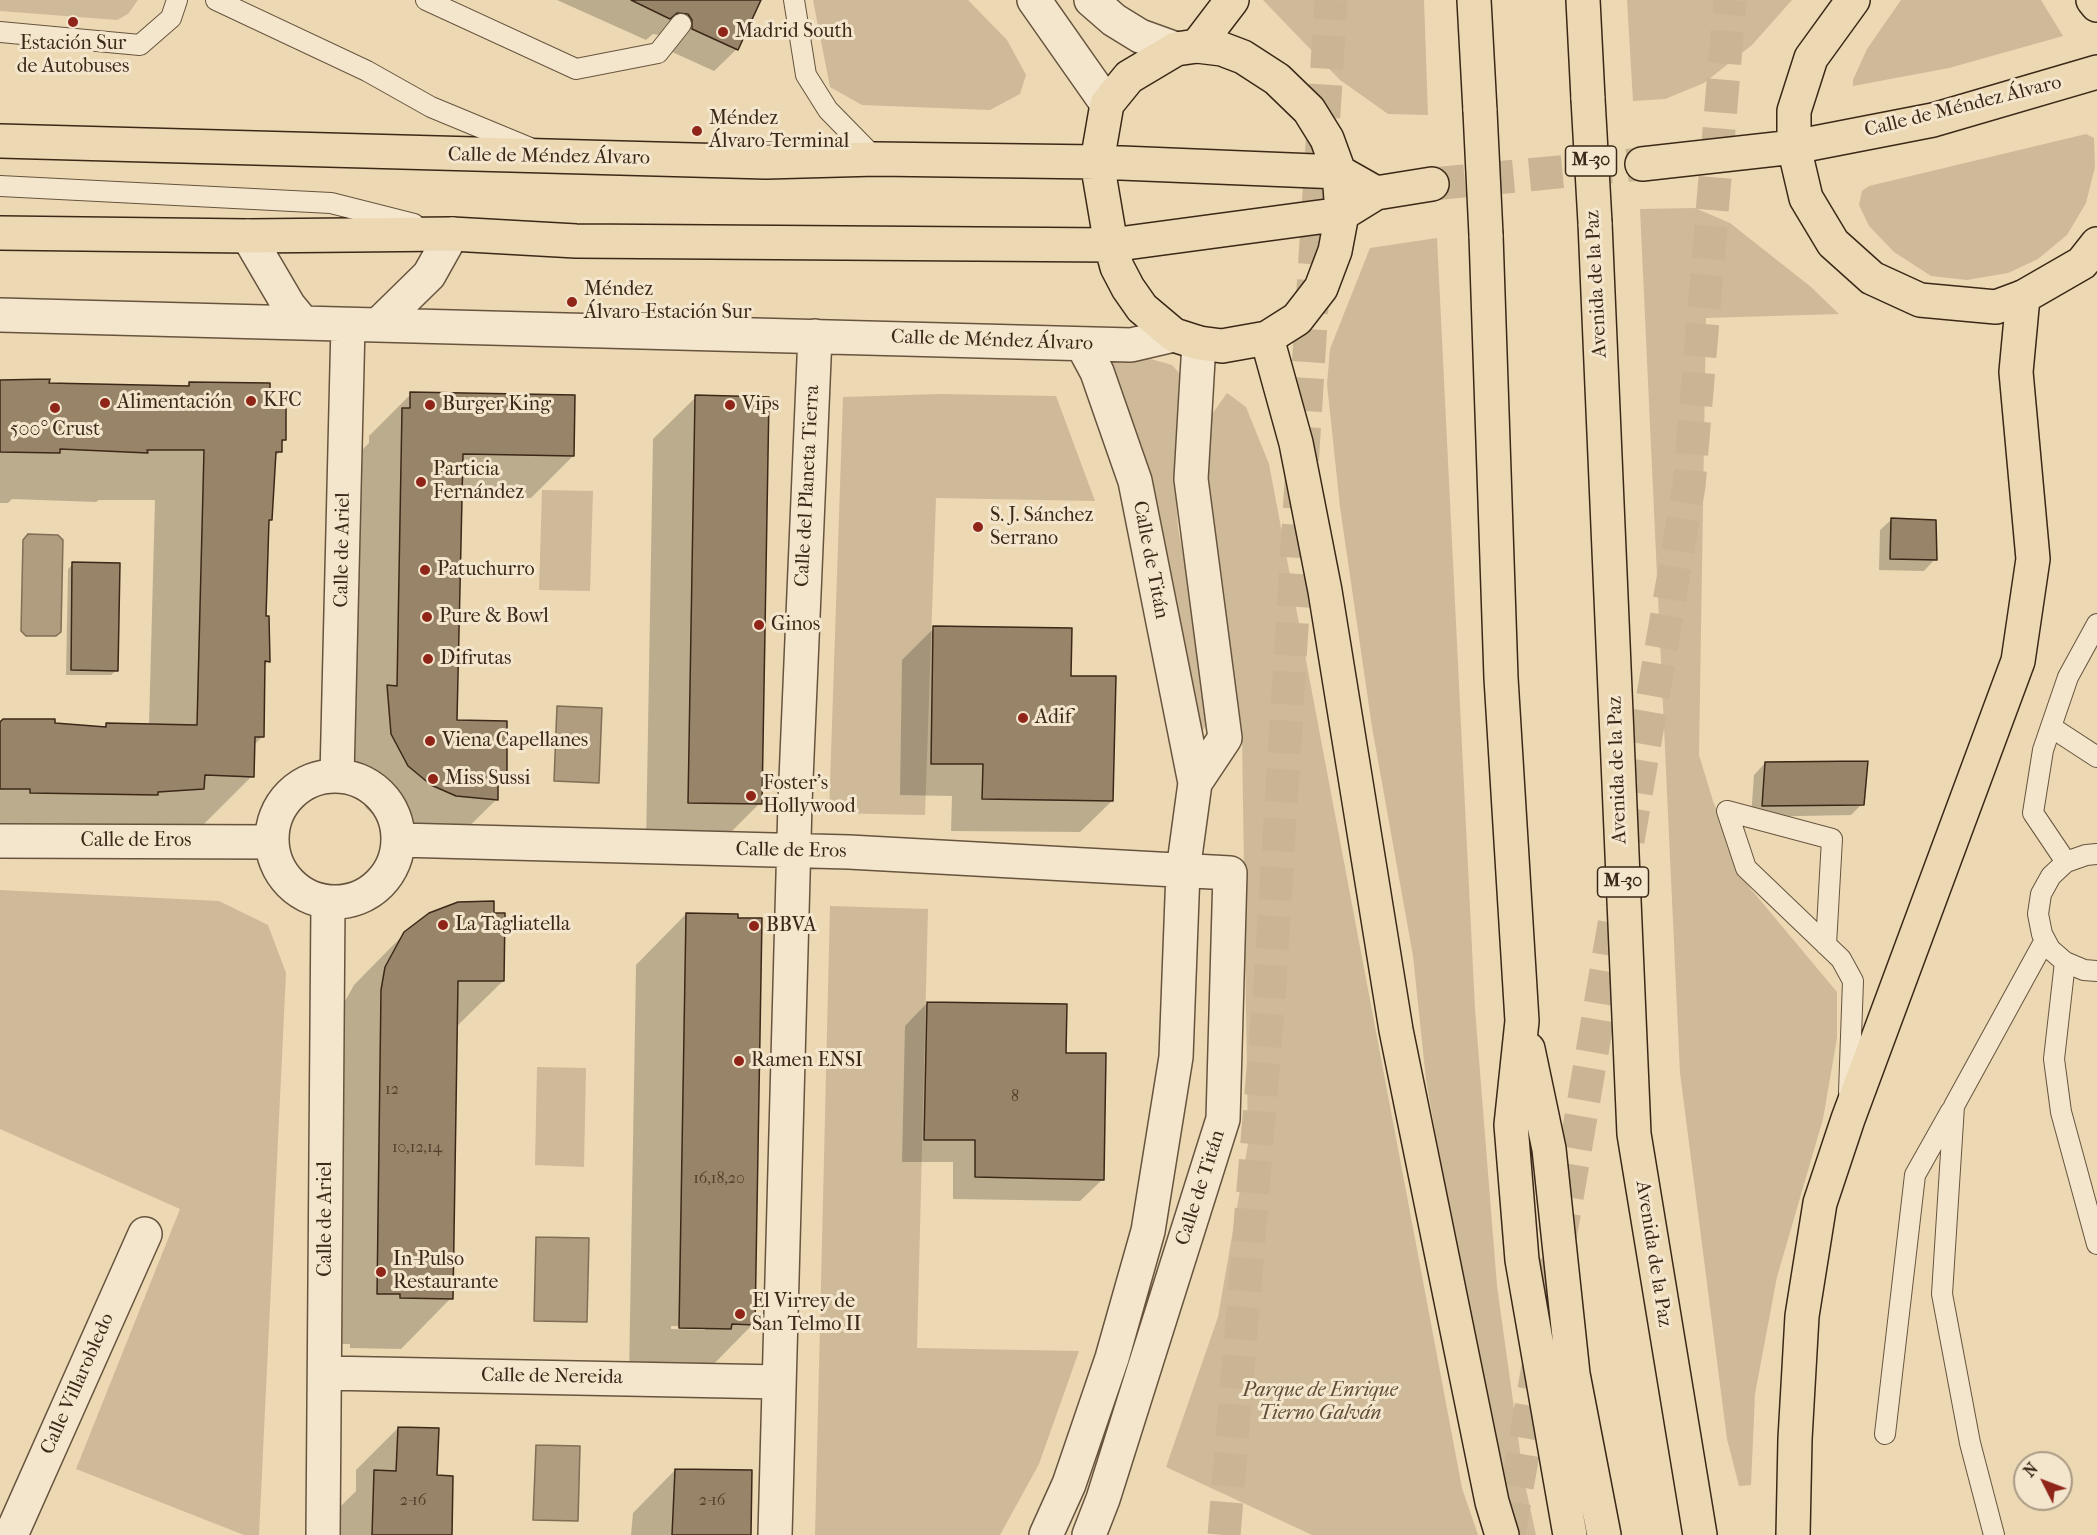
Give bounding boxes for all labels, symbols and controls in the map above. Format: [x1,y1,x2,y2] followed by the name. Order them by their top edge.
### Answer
[66,15,80,29] marker: Estación Sur de Autobuses
[735,20,853,44] place label: Madrid South
[716,25,730,39] marker: Madrid South
[17,32,129,79] place label: Estación Sur de Autobuses
[1862,71,2064,143] street label: Calle de Méndez Álvaro
[709,107,849,154] place label: Méndez Álvaro-Terminal
[690,124,704,138] marker: Méndez Álvaro-Terminal
[448,143,650,171] street label: Calle de Méndez Álvaro
[1566,146,1616,176] road number: M-30
[1581,209,1613,359] street label: Avenida de la Paz
[584,278,752,325] place label: Méndez Álvaro-Estación Sur
[565,295,579,309] marker: Méndez Álvaro-Estación Sur
[891,325,1093,357] street label: Calle de Méndez Álvaro
[791,384,825,588] street label: Calle del Planeta Tierra
[263,389,302,413] place label: KFC
[117,391,232,415] place label: Alimentación
[442,393,551,417] place label: Burger King
[742,393,779,417] place label: Vips
[244,394,258,408] marker: KFC
[98,396,112,410] marker: Alimentación
[423,398,437,412] marker: Burger King
[723,398,737,412] marker: Vips
[48,401,62,415] marker: 500° Crust
[10,418,100,442] place label: 500° Crust
[433,458,524,505] place label: Particia Fernández
[414,475,428,489] marker: Particia Fernández
[330,492,356,608] street label: Calle de Ariel
[1127,499,1173,621] street label: Calle de Titán
[990,504,1093,551] place label: S. J. Sánchez Serrano
[971,520,985,534] marker: S. J. Sánchez Serrano
[437,558,535,582] place label: Patuchurro
[418,563,432,577] marker: Patuchurro
[439,605,549,629] place label: Pure & Bowl
[420,610,434,624] marker: Pure & Bowl
[771,613,820,637] place label: Ginos
[752,618,766,632] marker: Ginos
[440,647,511,671] place label: Difrutas
[421,652,435,666] marker: Difrutas
[1603,696,1633,844] street label: Avenida de la Paz
[1035,706,1071,730] place label: Adif
[1016,711,1030,725] marker: Adif
[442,729,588,753] place label: Viena Capellanes
[423,734,437,748] marker: Viena Capellanes
[445,767,531,791] place label: Miss Sussi
[426,772,440,786] marker: Miss Sussi
[763,772,856,819] place label: Foster's Hollywood
[744,789,758,803] marker: Foster's Hollywood
[81,829,191,853] street label: Calle de Eros
[735,838,847,864] street label: Calle de Eros
[1598,867,1648,897] road number: M-30
[455,913,570,937] place label: La Tagliatella
[766,914,817,938] place label: BBVA
[436,918,450,932] marker: La Tagliatella
[747,919,761,933] marker: BBVA
[751,1049,863,1073] place label: Ramen ENSI
[732,1054,746,1068] marker: Ramen ENSI
[385,1080,399,1100] house number: 12
[1011,1087,1019,1107] house number: 8
[1171,1127,1231,1249] street label: Calle de Titán
[392,1138,442,1158] house number: 10,12,14
[314,1161,338,1277] street label: Calle de Ariel
[693,1169,745,1189] house number: 16,18,20
[1630,1179,1676,1329] street label: Avenida de la Paz
[393,1248,498,1295] place label: In-Pulso Restaurante
[374,1265,388,1279] marker: In-Pulso Restaurante
[752,1290,861,1337] place label: El Virrey de San Telmo II
[733,1307,747,1321] marker: El Virrey de San Telmo II
[36,1310,120,1458] street label: Calle Villarobledo
[481,1364,623,1390] street label: Calle de Nereida
[1242,1379,1398,1426] park label: Parque de Enrique Tierno Galván
[2013,1451,2073,1511] north arrow
[2020,1459,2042,1481] text: N
[400,1491,426,1511] house number: 2-16
[699,1491,725,1511] house number: 2-16

